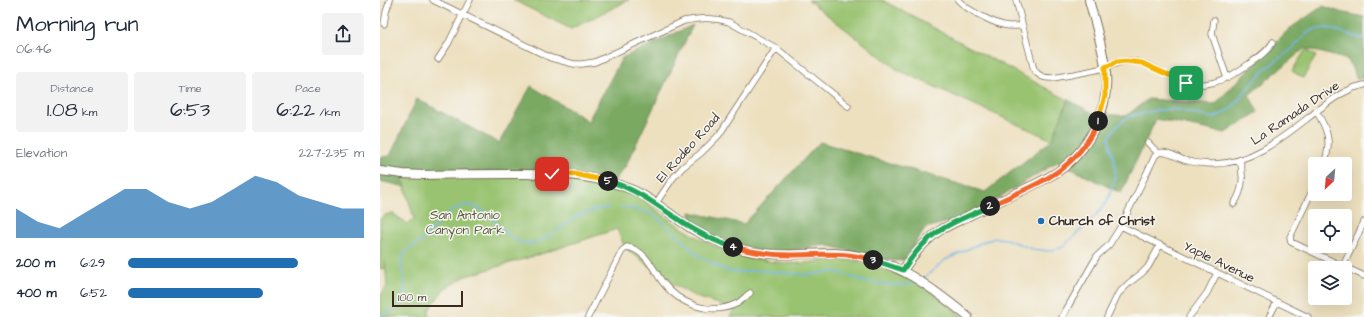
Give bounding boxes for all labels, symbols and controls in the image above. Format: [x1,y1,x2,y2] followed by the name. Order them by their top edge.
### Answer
[16,9,139,40] text: Morning run
[322,13,364,55] button: share
[16,40,52,58] text: 06:46
[1169,66,1203,100] pin
[1175,72,1197,94] icon: arrive
[1247,77,1343,149] street label: La Ramada Drive
[51,81,93,96] text: Distance
[178,81,202,96] text: Time
[295,81,321,96] text: Pace
[47,96,78,124] text: 1.08
[170,96,210,124] text: 6:53
[276,96,315,124] text: 6:22
[78,105,97,120] text: km
[315,105,340,120] text: /km
[652,109,724,187] street label: El Rodeo Road
[1088,111,1108,131] pin: 1
[1097,113,1099,128] text: 1
[16,144,67,162] text: Elevation
[299,144,364,162] text: 227–235 m
[535,157,569,191] pin
[1308,157,1352,201] north arrow
[1308,157,1352,305] map controls
[541,163,563,185] icon: check
[598,171,618,191] pin: 5
[604,173,612,188] text: 5
[980,196,1000,216] pin: 2
[987,198,993,213] text: 2
[426,206,504,240] park label: San Antonio Canyon Park
[1308,209,1352,253] button: locate
[1049,212,1156,230] place label: Church of Christ
[1036,216,1046,226] marker: Church of Christ
[723,237,743,257] pin: 4
[1180,237,1258,287] street label: Yaple Avenue
[729,239,737,254] text: 4
[863,250,883,270] pin: 3
[870,252,876,267] text: 3
[16,254,55,272] text: 200 m
[80,254,105,272] text: 6:29
[1308,261,1352,305] button: layers
[16,284,57,302] text: 400 m
[80,284,107,302] text: 6:52
[392,289,463,308] scale bar
[398,290,426,305] text: 100 m

